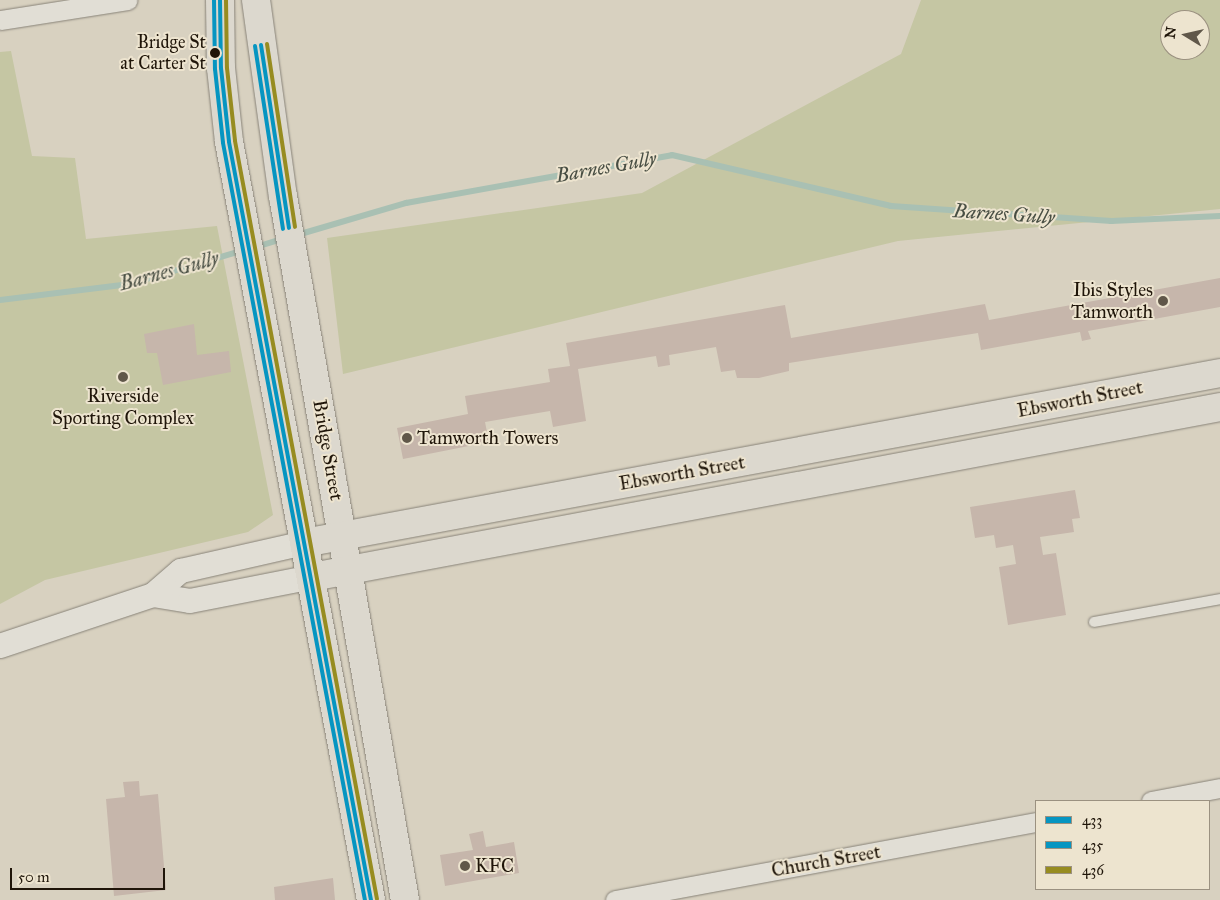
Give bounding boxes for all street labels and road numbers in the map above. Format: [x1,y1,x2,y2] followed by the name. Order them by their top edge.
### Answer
[1015,376,1145,422] street label: Ebsworth Street
[308,398,348,502] street label: Bridge Street
[617,451,747,495] street label: Ebsworth Street
[770,840,882,882] street label: Church Street

